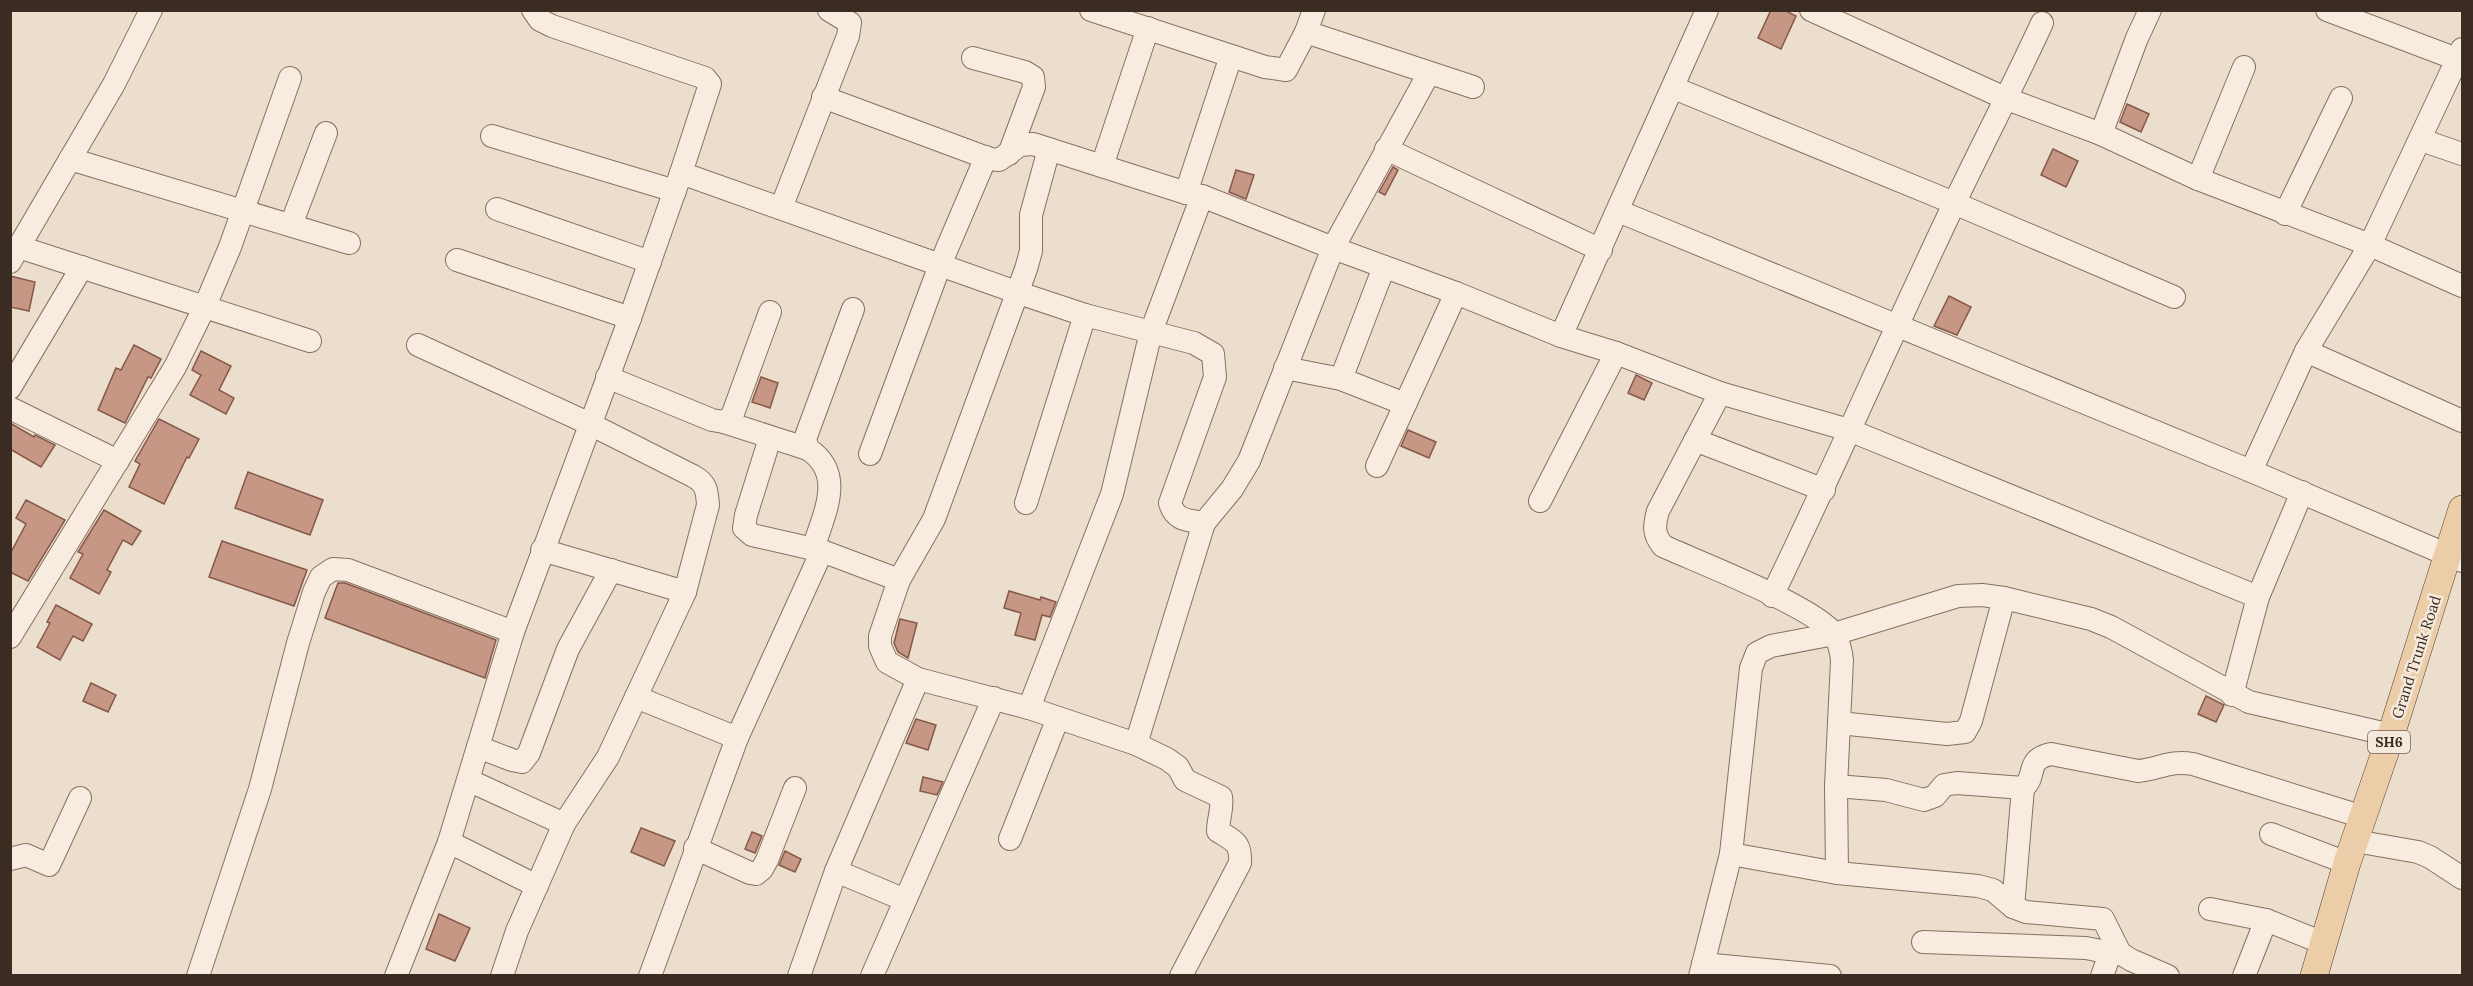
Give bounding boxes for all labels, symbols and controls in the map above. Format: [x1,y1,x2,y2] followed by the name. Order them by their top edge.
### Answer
[2387,593,2445,721] street label: Grand Trunk Road
[2368,731,2410,753] road number: SH6

